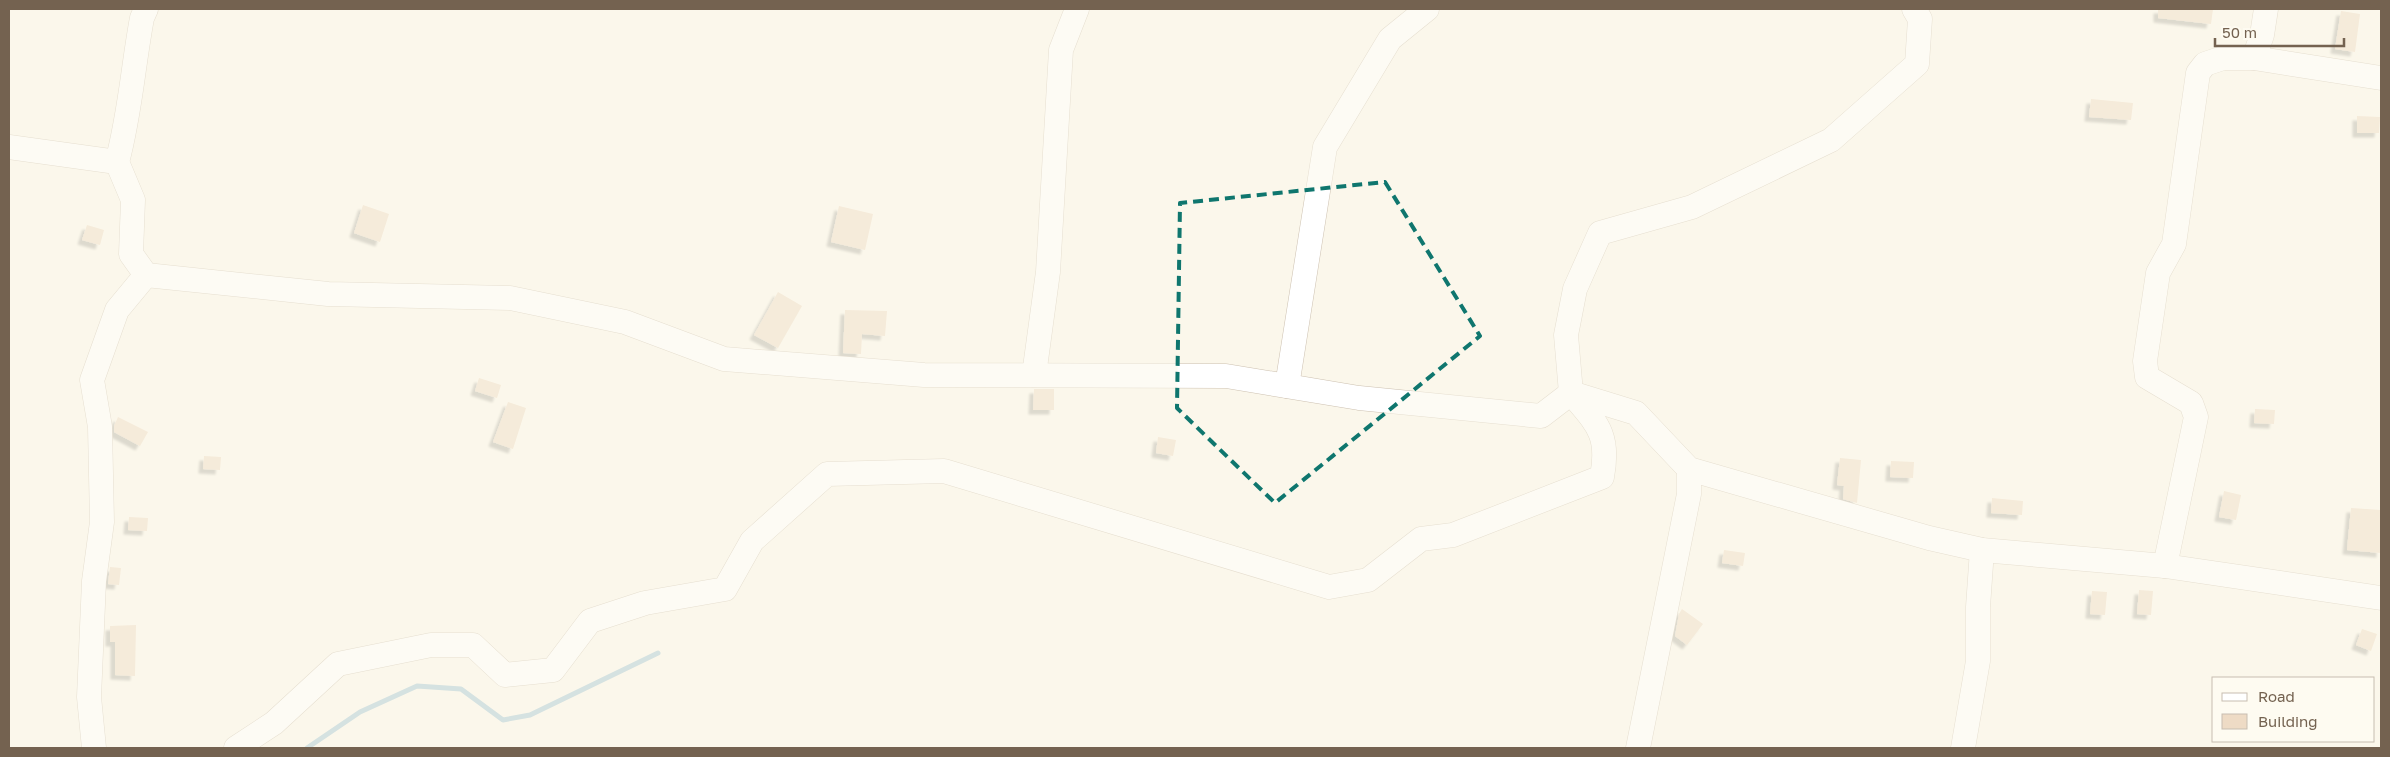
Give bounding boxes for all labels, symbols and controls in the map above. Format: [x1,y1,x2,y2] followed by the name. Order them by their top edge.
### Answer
[2215,15,2344,47] scale bar
[2222,23,2257,41] text: 50 m
[2212,677,2375,742] legend
[2258,687,2295,705] text: Road
[2258,712,2318,730] text: Building

